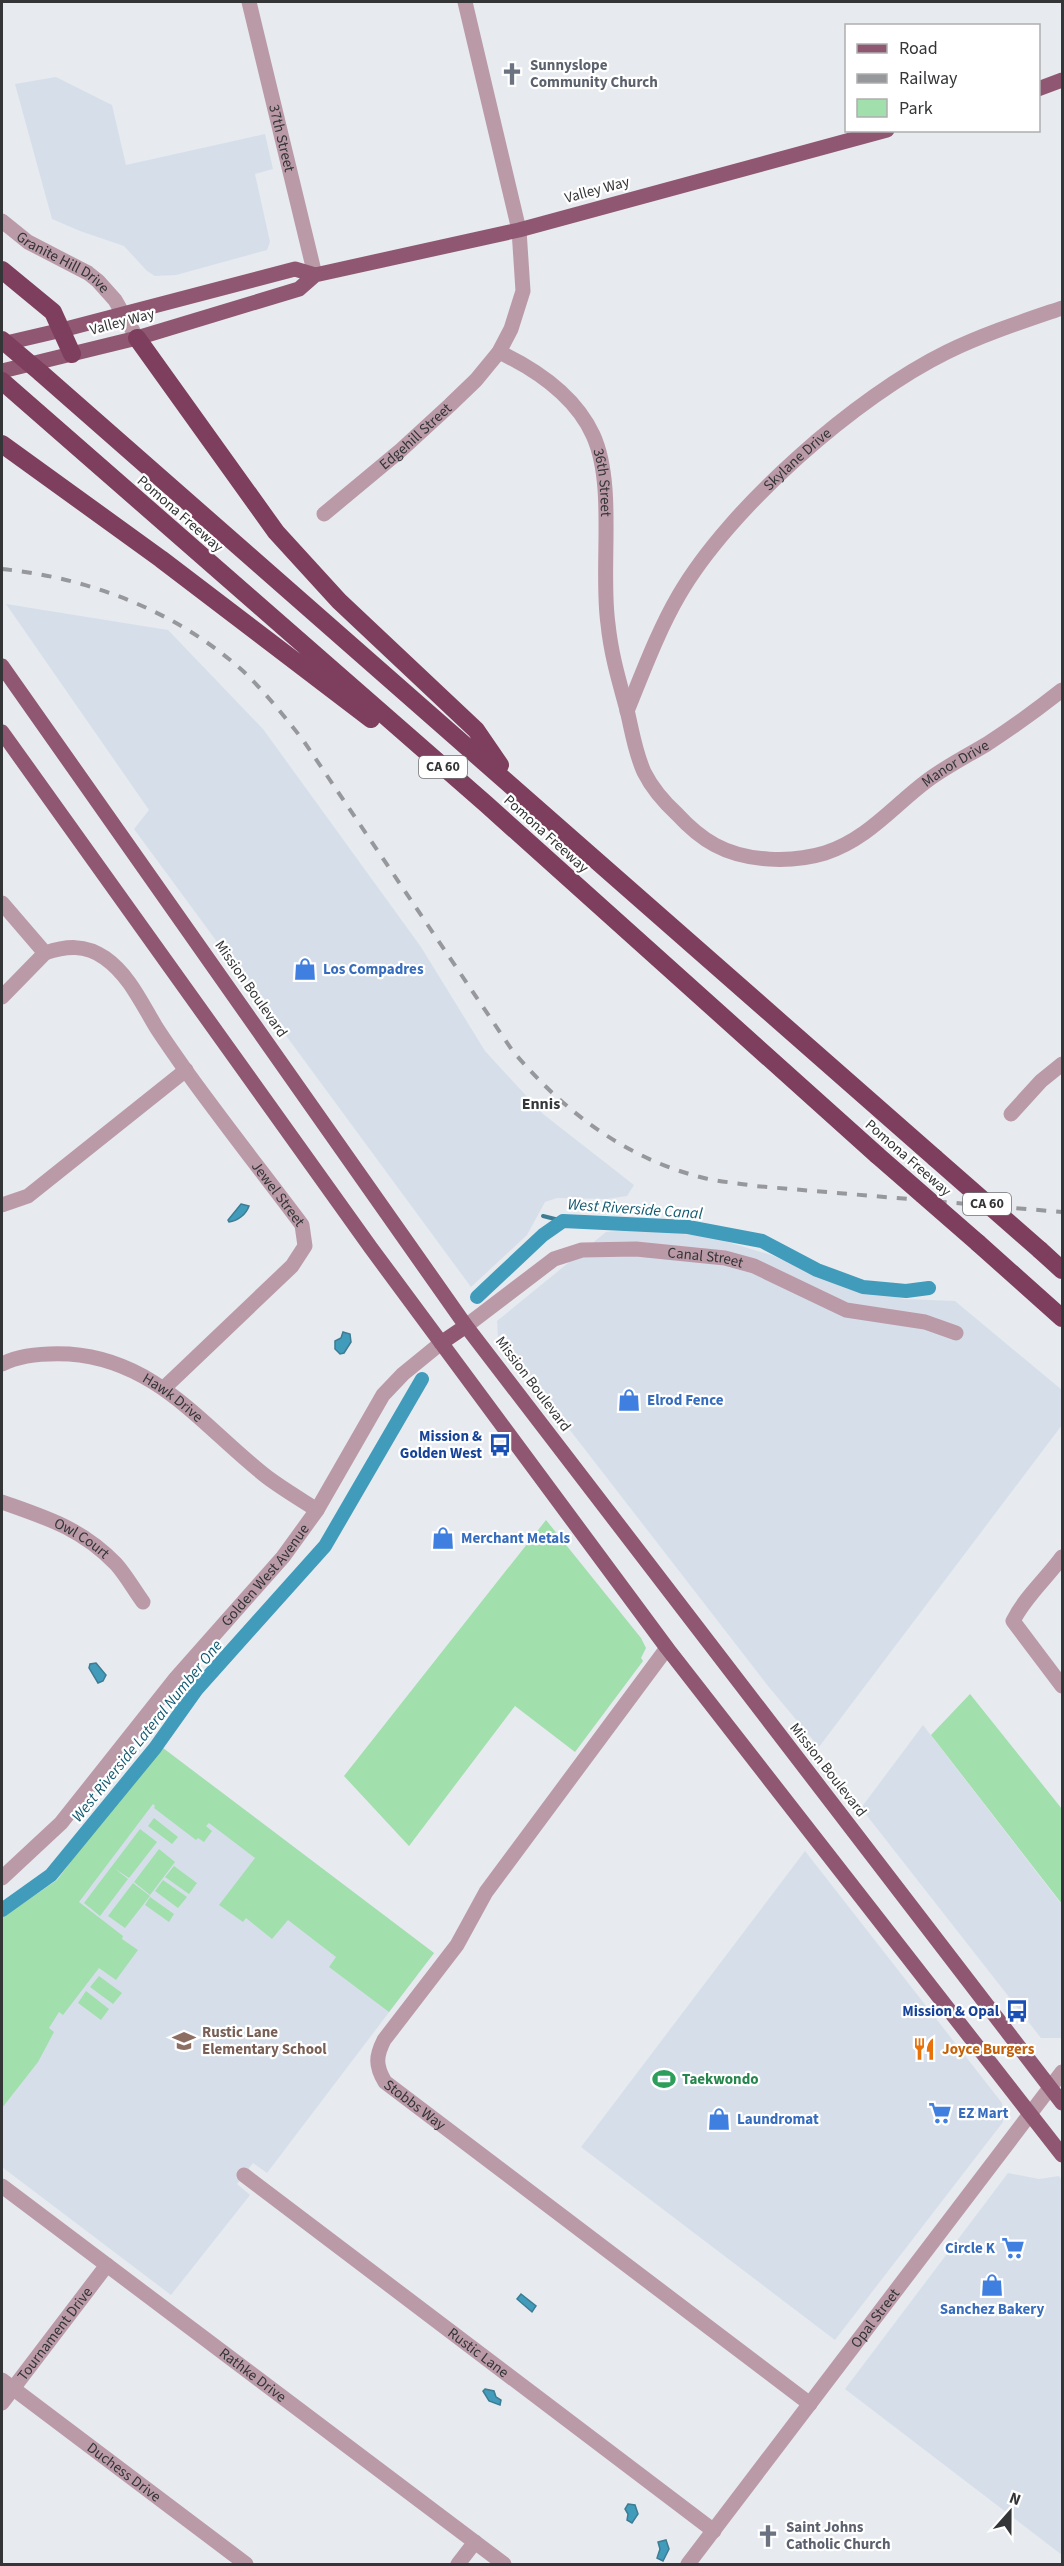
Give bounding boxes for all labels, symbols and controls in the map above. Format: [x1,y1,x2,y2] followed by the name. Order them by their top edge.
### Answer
[845,24,1040,132] legend
[899,36,938,61] text: Road
[530,55,658,93] place label: Sunnyslope Community Church
[499,61,525,87] church icon: Sunnyslope Community Church
[899,66,958,91] text: Railway
[899,96,933,121] text: Park
[264,102,300,174] street label: 37th Street
[562,171,632,209] street label: Valley Way
[12,226,115,298] street label: Granite Hill Drive
[87,303,157,341] street label: Valley Way
[375,398,456,474] street label: Edgehill Street
[758,423,836,495] street label: Skylane Drive
[588,446,617,517] street label: 36th Street
[132,471,228,557] street label: Pomona Freeway
[917,735,993,792] street label: Manor Drive
[419,756,467,778] road number: CA 60
[499,790,593,878] street label: Pomona Freeway
[210,936,292,1042] street label: Mission Boulevard
[292,956,318,982] shop icon: Los Compadres
[323,959,424,980] place label: Los Compadres
[522,1093,560,1115] district label: Ennis
[860,1115,956,1201] street label: Pomona Freeway
[247,1157,310,1231] street label: Jewel Street
[567,1193,703,1225] water label: West Riverside Canal
[963,1193,1011,1215] road number: CA 60
[667,1242,746,1273] street label: Canal Street
[490,1332,576,1436] street label: Mission Boulevard
[139,1368,208,1427] street label: Hawk Drive
[616,1387,642,1413] shop icon: Elrod Fence
[647,1390,724,1411] place label: Elrod Fence
[400,1426,482,1464] place label: Mission & Golden West
[487,1432,513,1458] bus stop icon: Mission & Golden West
[51,1512,114,1564] street label: Owl Court
[216,1519,314,1631] street label: Golden West Avenue
[430,1525,456,1551] shop icon: Merchant Metals
[461,1528,571,1549] place label: Merchant Metals
[67,1635,228,1827] water label: West Riverside Lateral Number One
[785,1719,871,1821] street label: Mission Boulevard
[1004,1998,1030,2024] bus stop icon: Mission & Opal
[902,2001,1000,2022] place label: Mission & Opal
[202,2022,327,2060] place label: Rustic Lane Elementary School
[171,2028,197,2054] school or university icon: Rustic Lane Elementary School
[911,2036,937,2062] restaurant icon: Joyce Burgers
[942,2039,1035,2060] place label: Joyce Burgers
[651,2066,677,2092] sports icon: Taekwondo
[682,2069,759,2090] place label: Taekwondo
[380,2074,450,2135] street label: Stobbs Way
[927,2100,953,2126] supermarket icon: EZ Mart
[958,2103,1009,2124] place label: EZ Mart
[706,2106,732,2132] shop icon: Laundromat
[737,2109,819,2130] place label: Laundromat
[1000,2235,1026,2261] supermarket icon: Circle K
[945,2238,996,2259] place label: Circle K
[979,2272,1005,2298] shop icon: Sanchez Bakery
[12,2282,97,2385] street label: Tournament Drive
[845,2284,905,2352] street label: Opal Street
[940,2299,1044,2320] place label: Sanchez Bakery
[443,2322,513,2383] street label: Rustic Lane
[215,2343,291,2407] street label: Rathke Drive
[83,2437,166,2507] street label: Duchess Drive
[980,2482,1040,2542] north arrow
[1006,2487,1024,2511] text: N
[786,2517,891,2555] place label: Saint Johns Catholic Church
[755,2523,781,2549] church icon: Saint Johns Catholic Church

